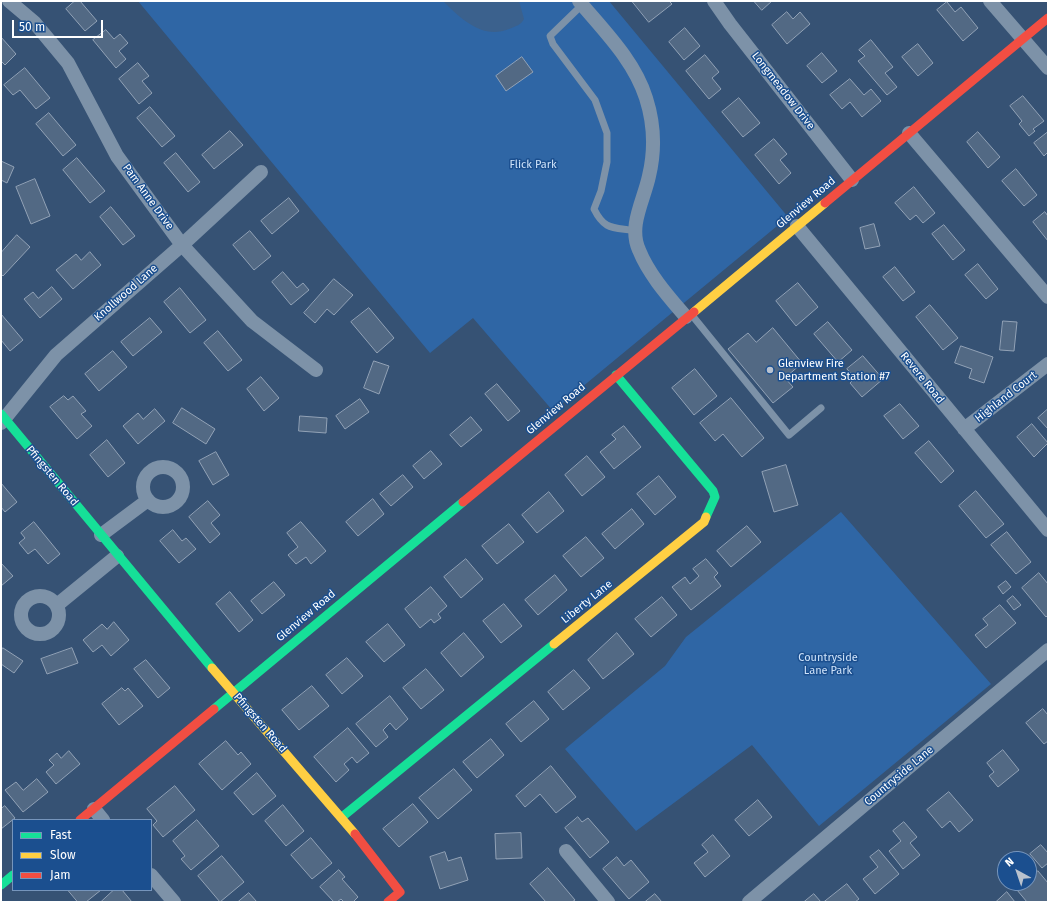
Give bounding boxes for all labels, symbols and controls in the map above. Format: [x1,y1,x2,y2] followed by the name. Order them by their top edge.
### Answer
[14,12,105,38] scale bar
[19,20,45,34] text: 50 m
[749,50,817,132] street label: Longmeadow Drive
[509,158,557,172] park label: Flick Park
[120,162,176,232] street label: Pam Anne Drive
[774,174,838,232] street label: Glenview Road
[92,262,160,324] street label: Knollwood Lane
[897,350,947,406] street label: Revere Road
[778,357,890,383] place label: Glenview Fire Department Station #7
[765,365,775,375] marker: Glenview Fire Department Station #7
[972,369,1040,425] street label: Highland Court
[524,380,588,438] street label: Glenview Road
[23,443,81,509] street label: Pfingsten Road
[559,578,615,626] street label: Liberty Lane
[274,587,338,645] street label: Glenview Road
[798,651,858,677] park label: Countryside Lane Park
[231,691,289,755] street label: Pfingsten Road
[862,743,936,809] street label: Countryside Lane
[12,819,152,891] legend
[50,828,72,842] text: Fast
[50,848,76,862] text: Slow
[997,851,1037,891] north arrow
[1003,855,1017,870] text: N
[50,868,70,882] text: Jam

